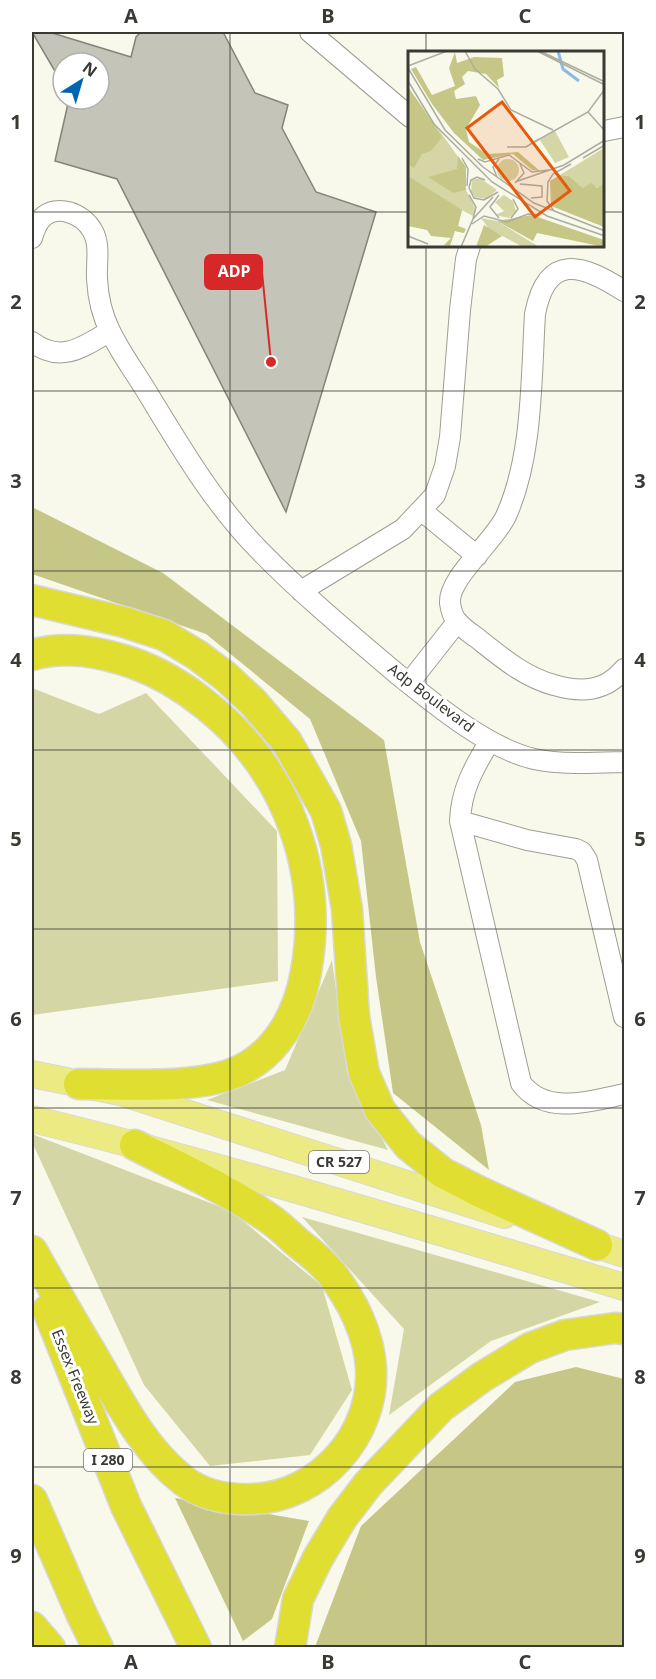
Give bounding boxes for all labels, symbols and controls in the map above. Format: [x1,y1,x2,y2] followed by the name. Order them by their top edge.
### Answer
[124,2,138,29] text: A
[321,2,335,29] text: B
[519,2,532,29] text: C
[51,51,111,111] north arrow
[408,51,605,248] inset map
[78,56,102,82] text: N
[10,108,22,135] text: 1
[634,108,646,135] text: 1
[205,255,262,289] callout: ADP
[218,260,250,282] text: ADP
[10,288,22,315] text: 2
[634,288,646,315] text: 2
[10,467,22,494] text: 3
[634,467,646,494] text: 3
[10,646,22,673] text: 4
[634,646,646,673] text: 4
[384,658,479,736] street label: Adp Boulevard
[10,825,22,852] text: 5
[634,825,646,852] text: 5
[10,1005,22,1032] text: 6
[634,1005,646,1032] text: 6
[309,1151,369,1173] road number: CR 527
[10,1184,22,1211] text: 7
[634,1184,646,1211] text: 7
[48,1326,104,1427] street label: Essex Freeway
[10,1363,22,1390] text: 8
[634,1363,646,1390] text: 8
[84,1449,132,1471] road number: I 280
[10,1542,22,1569] text: 9
[634,1542,646,1569] text: 9
[124,1648,138,1675] text: A
[321,1648,335,1675] text: B
[519,1648,532,1675] text: C

